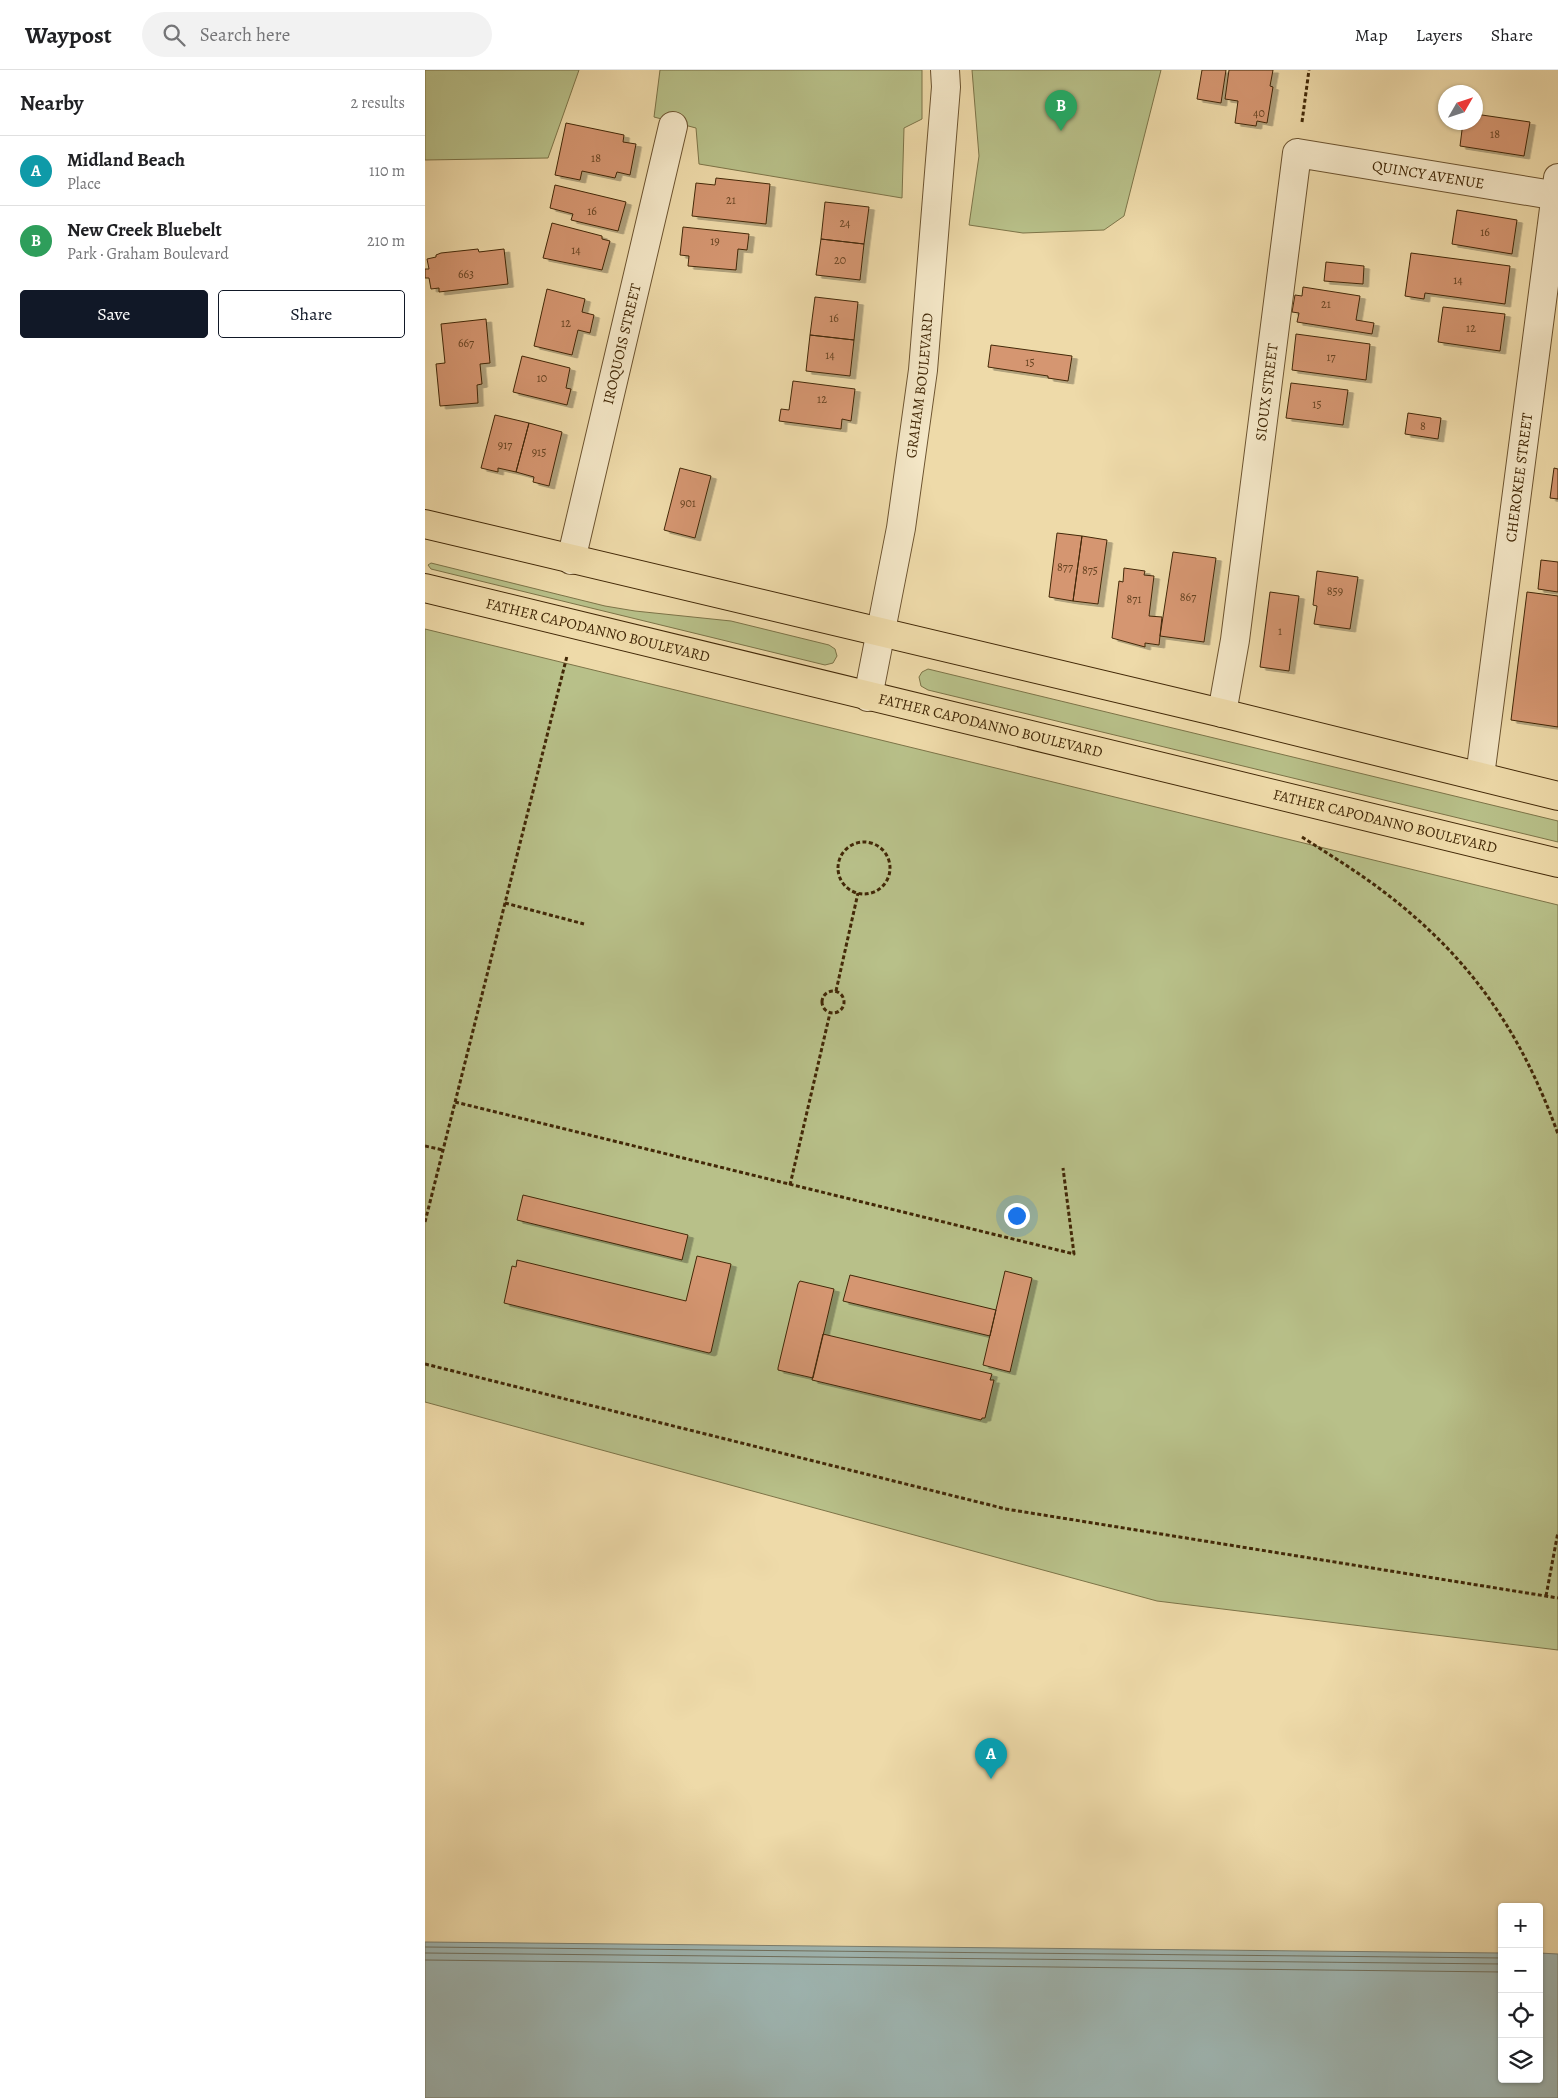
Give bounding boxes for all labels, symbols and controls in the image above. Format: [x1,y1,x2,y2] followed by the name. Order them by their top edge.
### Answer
[142,12,492,57] search box
[25,19,112,51] text: Waypost
[160,21,188,49] icon: search
[200,22,290,48] text: Search here
[1355,23,1388,47] text: Map
[1416,23,1463,47] text: Layers
[1491,23,1533,47] text: Share
[1438,85,1483,130] north arrow
[20,89,83,117] text: Nearby
[1045,90,1077,131] pin: B
[350,92,405,114] text: 2 results
[1253,105,1265,121] house number: 40
[1490,126,1500,142] house number: 18
[67,147,185,173] text: Midland Beach
[591,150,601,166] house number: 18
[1371,156,1486,194] street label: QUINCY AVENUE
[31,160,41,182] text: A
[369,160,405,182] text: 110 m
[67,173,101,195] text: Place
[726,192,736,208] house number: 21
[587,203,597,219] house number: 16
[839,215,851,231] house number: 24
[67,217,222,243] text: New Creek Bluebelt
[1480,224,1490,240] house number: 16
[31,230,41,252] text: B
[367,230,405,252] text: 210 m
[710,233,720,249] house number: 19
[571,242,581,258] house number: 14
[67,243,229,265] text: Park · Graham Boulevard
[834,252,846,268] house number: 20
[458,266,474,282] house number: 663
[1453,272,1463,288] house number: 14
[598,281,646,406] street label: IROQUOIS STREET
[20,290,208,338] button: Save
[218,290,405,338] button: Share
[1321,296,1331,312] house number: 21
[829,310,839,326] house number: 16
[901,312,938,459] street label: GRAHAM BOULEVARD
[561,315,571,331] house number: 12
[1466,320,1476,336] house number: 12
[458,335,475,351] house number: 667
[1250,341,1283,442] street label: SIOUX STREET
[825,347,835,363] house number: 14
[1326,349,1337,365] house number: 17
[1025,354,1035,370] house number: 15
[537,370,547,386] house number: 10
[817,391,827,407] house number: 12
[1312,396,1322,412] house number: 15
[1501,411,1537,543] street label: CHEROKEE STREET
[1420,418,1426,434] house number: 8
[498,437,513,453] house number: 917
[532,444,546,460] house number: 915
[680,495,696,511] house number: 901
[1057,559,1074,575] house number: 877
[1082,562,1098,578] house number: 875
[1327,583,1343,599] house number: 859
[1180,589,1197,605] house number: 867
[1127,591,1141,607] house number: 871
[484,593,712,667] street label: FATHER CAPODANNO BOULEVARD
[1278,623,1282,639] house number: 1
[876,688,1105,762] street label: FATHER CAPODANNO BOULEVARD
[1271,784,1499,858] street label: FATHER CAPODANNO BOULEVARD
[1004,1203,1030,1229] your location
[975,1738,1007,1779] pin: A
[1498,1903,1543,2083] map controls
[1498,1903,1543,1948] button: +
[1498,1948,1543,1993] button: −
[1498,1993,1543,2038] button: locate
[1498,2038,1543,2083] button: layers

